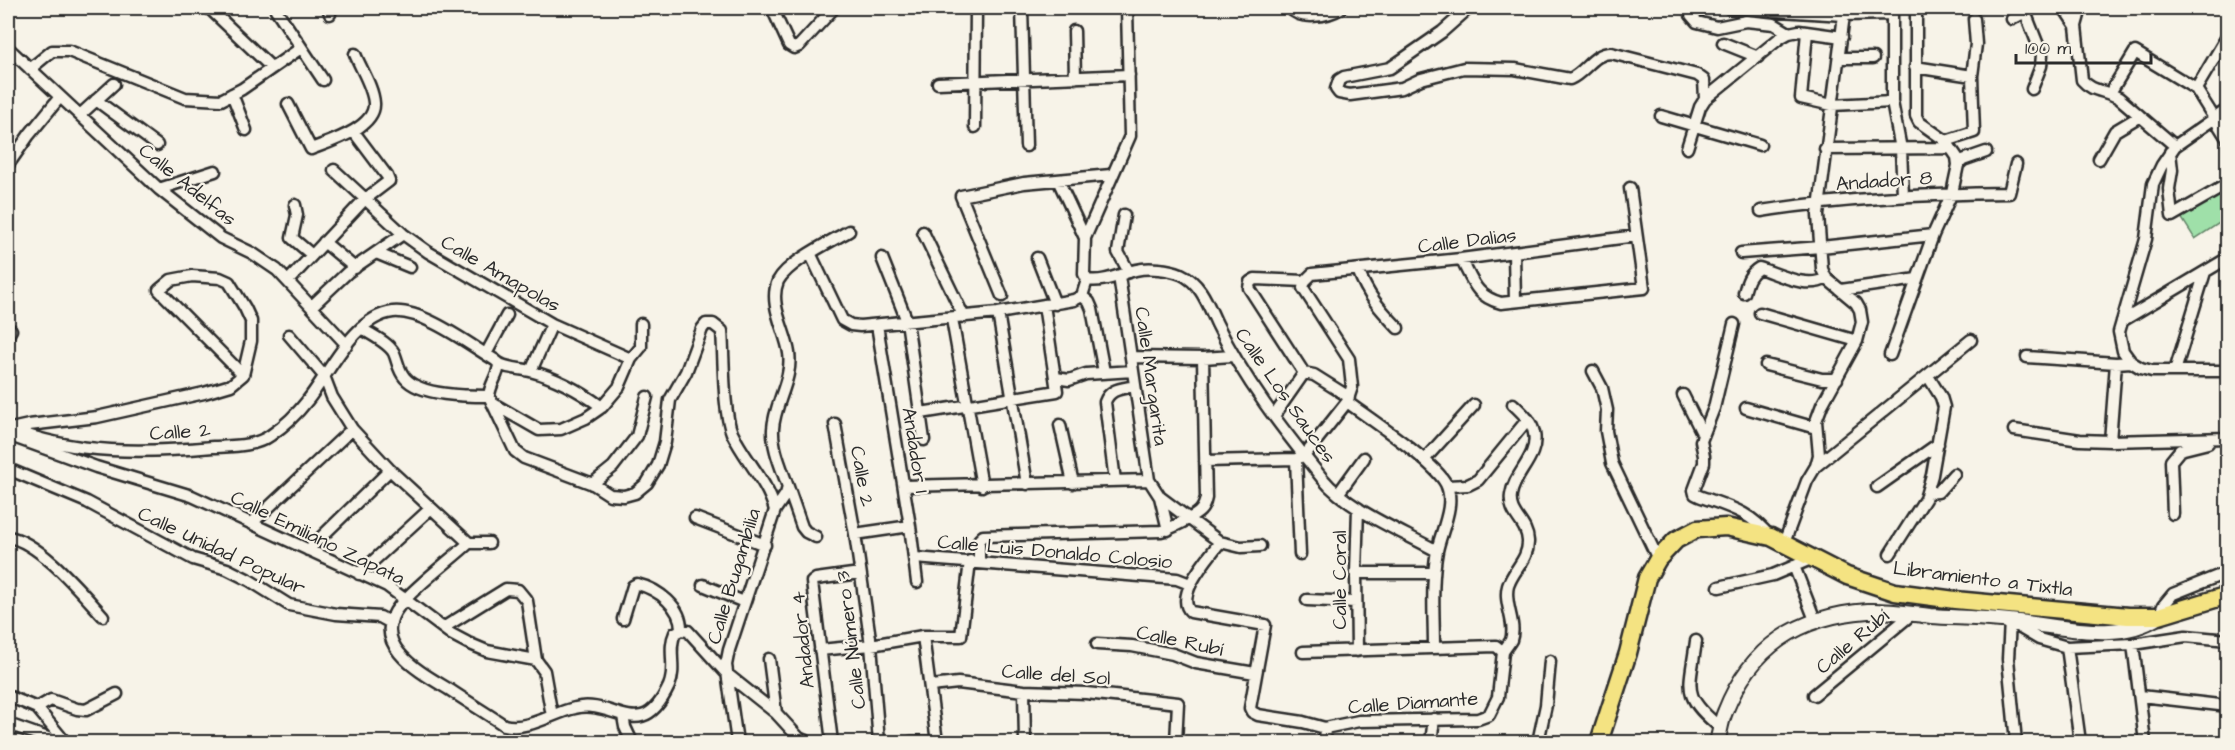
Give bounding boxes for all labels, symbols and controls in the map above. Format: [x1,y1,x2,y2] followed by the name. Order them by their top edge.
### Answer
[2016,27,2151,65] scale bar
[2025,36,2071,61] text: 100 m
[132,137,242,233] street label: Calle Adelfas
[1835,164,1933,198] street label: Andador 8
[1416,221,1518,261] street label: Calle Dalias
[436,228,565,319] street label: Calle Amapolas
[1126,305,1175,448] street label: Calle Margarita
[1228,322,1342,469] street label: Calle Los Sauces
[894,405,936,495] street label: Andador 1
[149,416,212,448] street label: Calle 2
[843,444,881,509] street label: Calle 2
[226,483,409,592] street label: Calle Emiliano Zapata
[133,500,310,602] street label: Calle Unidad Popular
[700,505,769,648] street label: Calle Bugambilia
[936,528,1174,576] street label: Calle Luis Donaldo Colosio
[1326,530,1354,630] street label: Calle Coral
[1892,554,2074,604] street label: Libramiento a Tixtla
[829,569,873,711] street label: Calle Número 3
[784,590,822,690] street label: Andador 4
[1810,603,1895,681] street label: Calle Rubí
[1134,618,1226,664] street label: Calle Rubí
[1001,657,1111,693] street label: Calle del Sol
[1347,684,1479,722] street label: Calle Diamante

